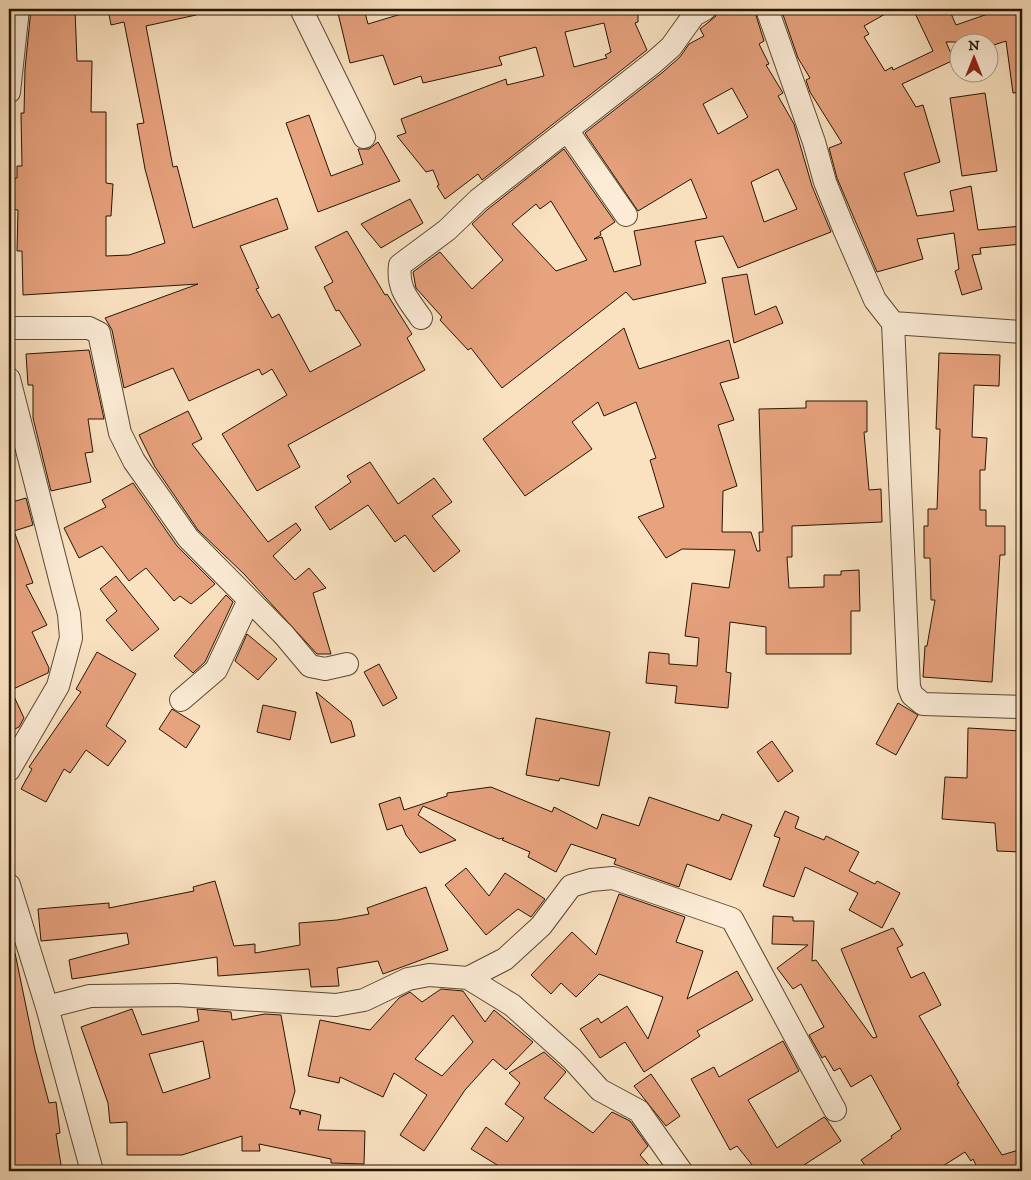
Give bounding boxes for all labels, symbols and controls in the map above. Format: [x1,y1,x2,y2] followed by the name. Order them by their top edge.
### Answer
[948,32,998,82] north arrow
[968,37,980,55] text: N

